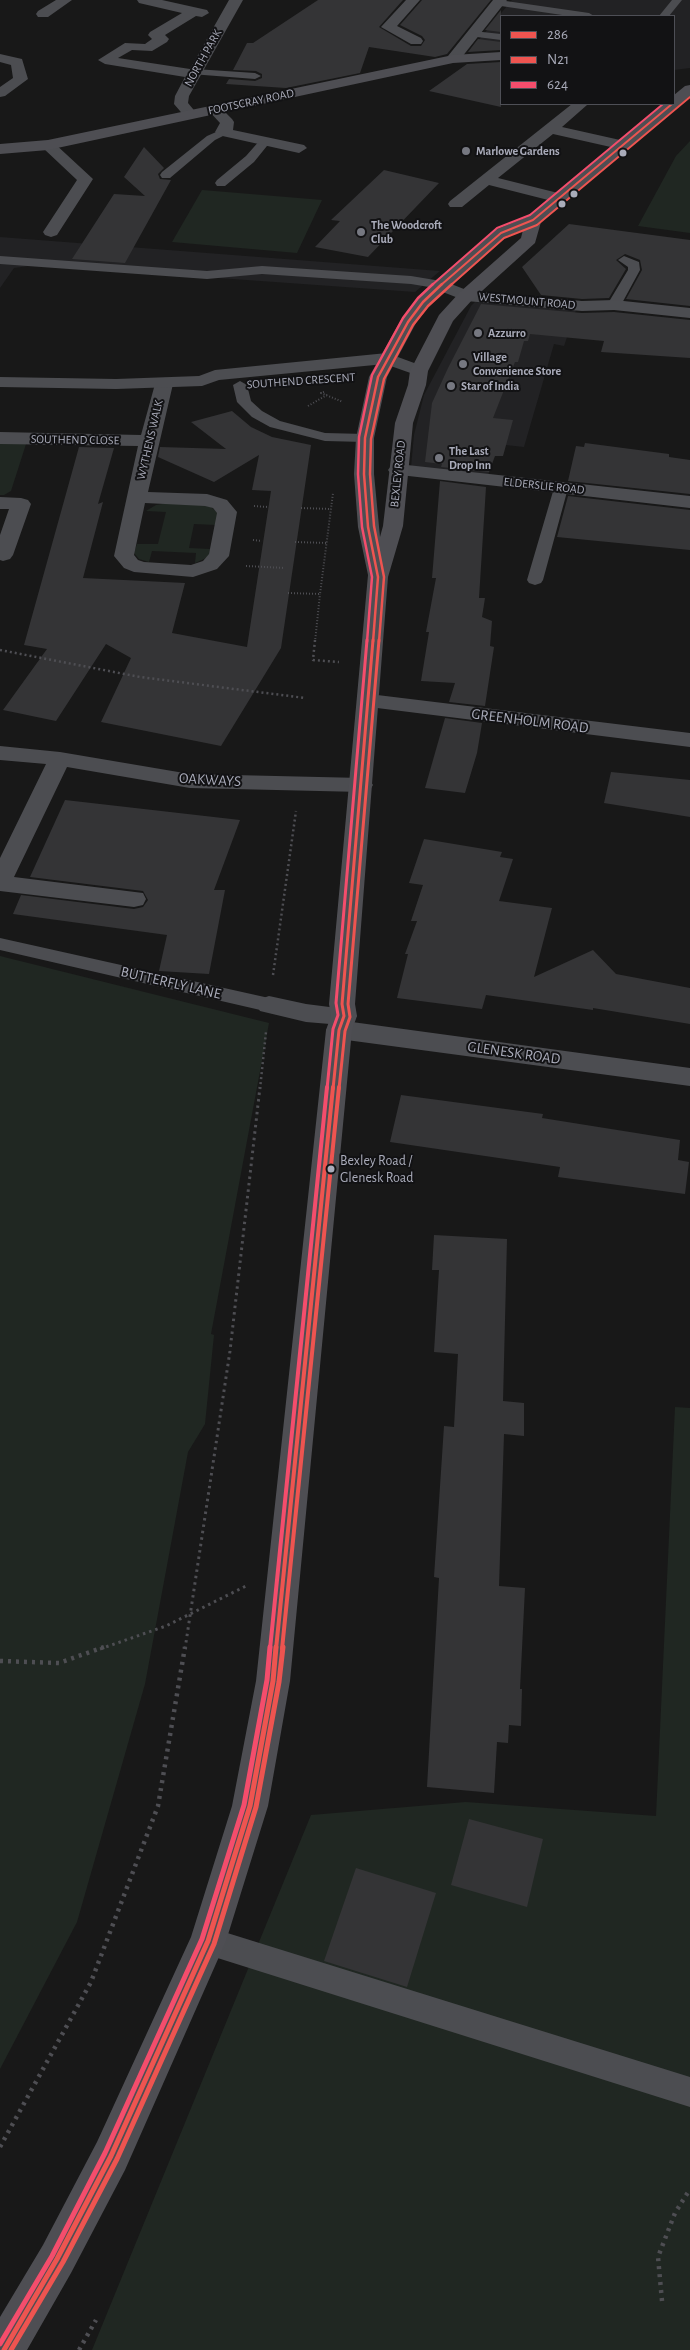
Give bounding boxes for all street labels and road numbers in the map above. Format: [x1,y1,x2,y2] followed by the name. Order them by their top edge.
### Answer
[181,27,225,89] street label: NORTH PARK
[207,86,295,118] street label: FOOTSCRAY ROAD
[478,290,576,312] street label: WESTMOUNT ROAD
[246,370,356,392] street label: SOUTHEND CRESCENT
[134,399,166,481] street label: WYTHENS WALK
[31,432,119,448] street label: SOUTHEND CLOSE
[387,440,409,508] street label: BEXLEY ROAD
[503,475,585,497] street label: ELDERSLIE ROAD
[470,705,590,737] street label: GREENHOLM ROAD
[178,769,242,791] street label: OAKWAYS
[119,963,223,1003] street label: BUTTERFLY LANE
[466,1038,562,1068] street label: GLENESK ROAD

